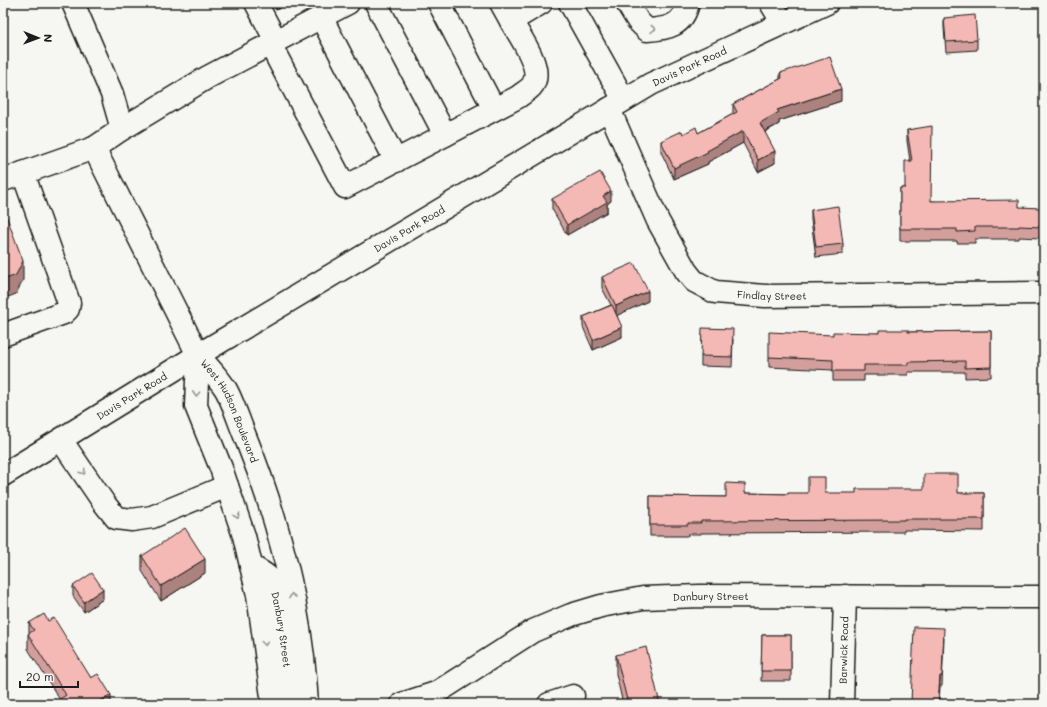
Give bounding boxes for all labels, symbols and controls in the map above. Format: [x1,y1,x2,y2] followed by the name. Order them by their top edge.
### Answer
[18,18,58,58] north arrow
[650,25,656,33] one-way arrow
[41,34,56,42] text: N
[650,43,729,90] street label: Davis Park Road
[371,202,447,255] street label: Davis Park Road
[736,287,807,303] street label: Findlay Street
[197,356,262,464] street label: West Hudson Boulevard
[94,369,170,423] street label: Davis Park Road
[192,391,201,397] one-way arrow
[78,467,85,474] one-way arrow
[232,512,241,519] one-way arrow
[673,589,749,604] street label: Danbury Street
[268,590,294,668] street label: Danbury Street
[289,593,297,599] one-way arrow
[836,616,851,684] street label: Barwick Road
[260,640,269,646] one-way arrow
[20,663,78,689] scale bar
[26,668,54,684] text: 20 m

